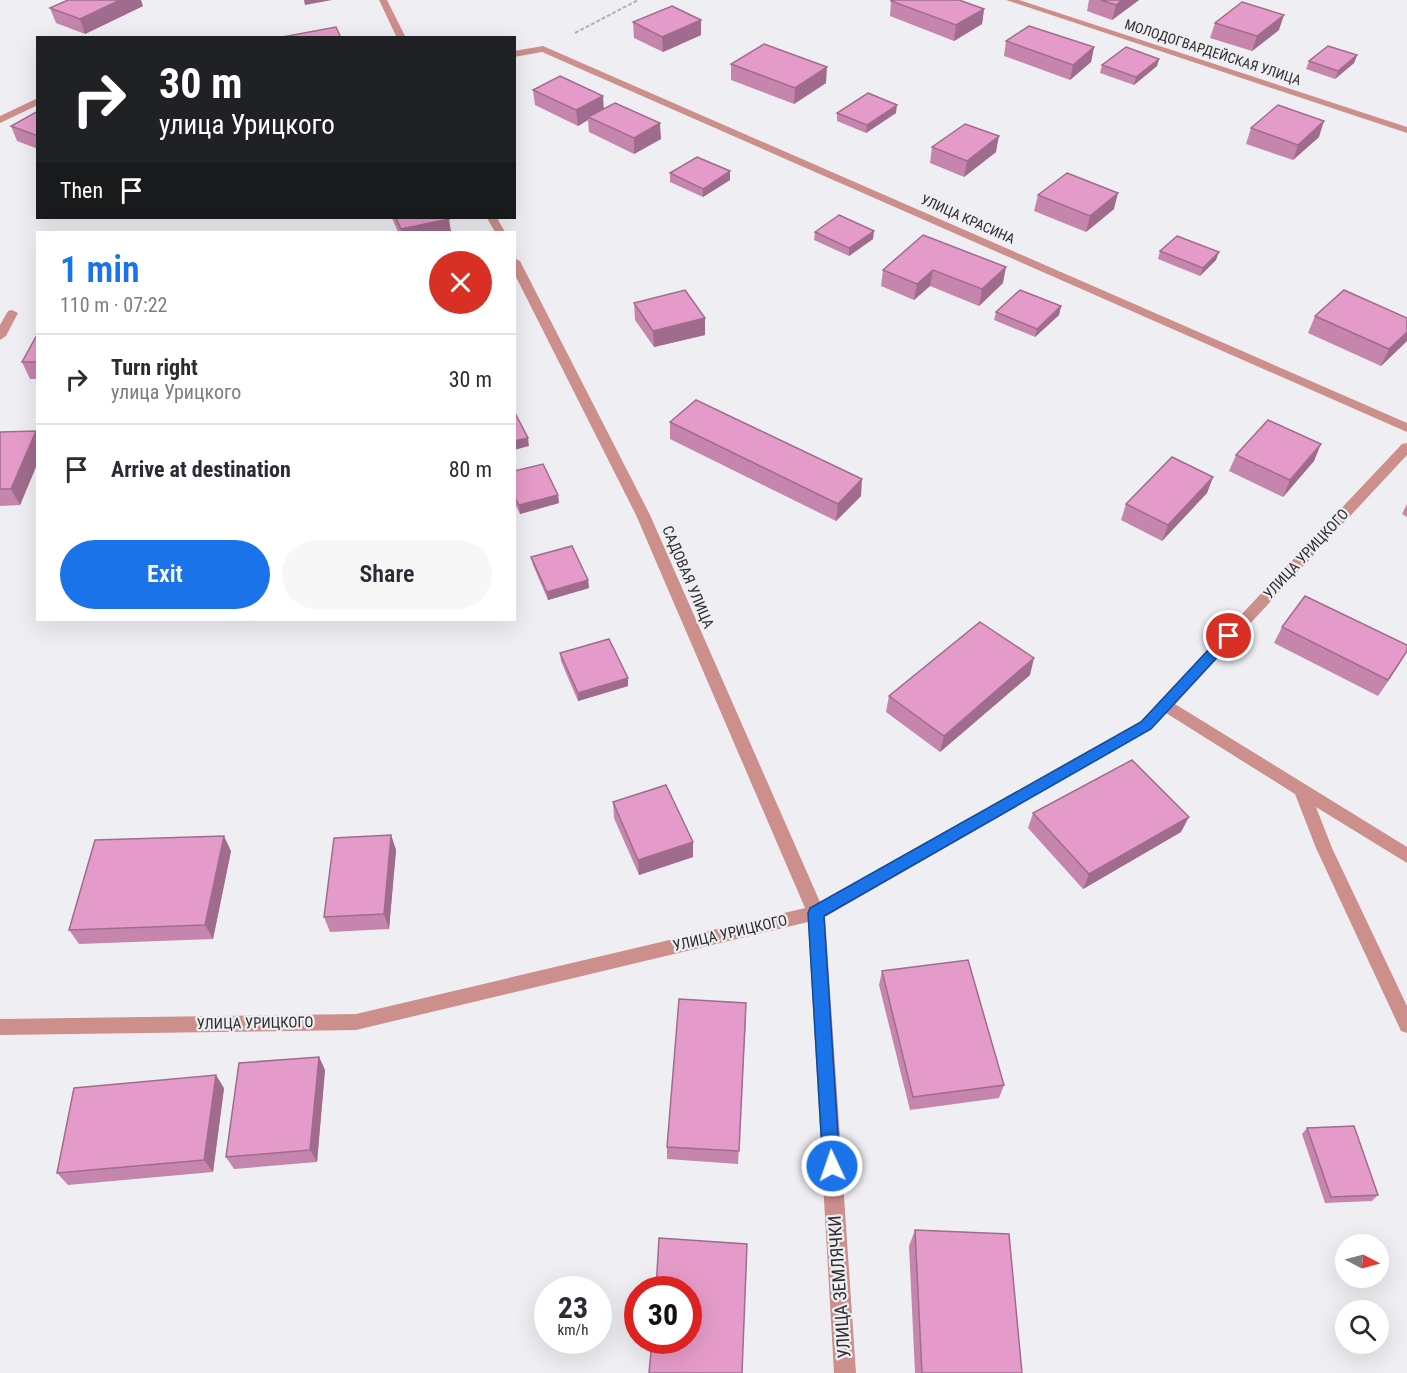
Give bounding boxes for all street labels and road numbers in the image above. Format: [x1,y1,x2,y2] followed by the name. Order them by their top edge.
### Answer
[1123,16,1303,88] street label: МОЛОДОГВАРДЕЙСКАЯ УЛИЦА
[919,191,1017,247] street label: УЛИЦА КРАСИНА
[1260,505,1352,603] street label: УЛИЦА УРИЦКОГО
[658,523,718,631] street label: САДОВАЯ УЛИЦА
[671,911,789,955] street label: УЛИЦА УРИЦКОГО
[197,1013,313,1033] street label: УЛИЦА УРИЦКОГО
[824,1215,854,1359] street label: УЛИЦА ЗЕМЛЯЧКИ

